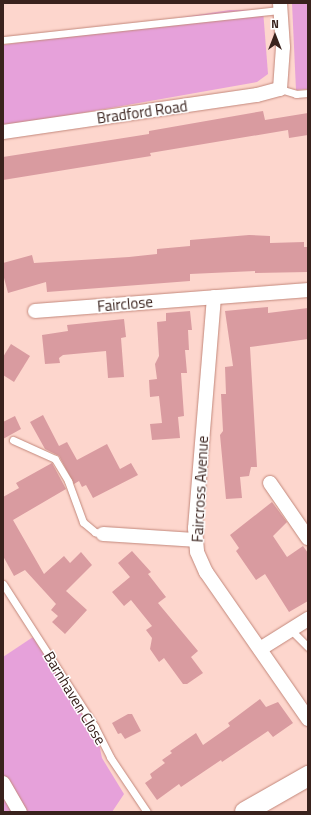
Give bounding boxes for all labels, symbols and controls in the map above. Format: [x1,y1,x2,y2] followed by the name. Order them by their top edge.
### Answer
[255,16,295,56] north arrow
[271,16,279,32] text: N
[96,97,188,127] street label: Bradford Road
[96,293,154,315] street label: Fairclose
[188,435,212,543] street label: Faircross Avenue
[40,648,110,748] street label: Barnhaven Close

